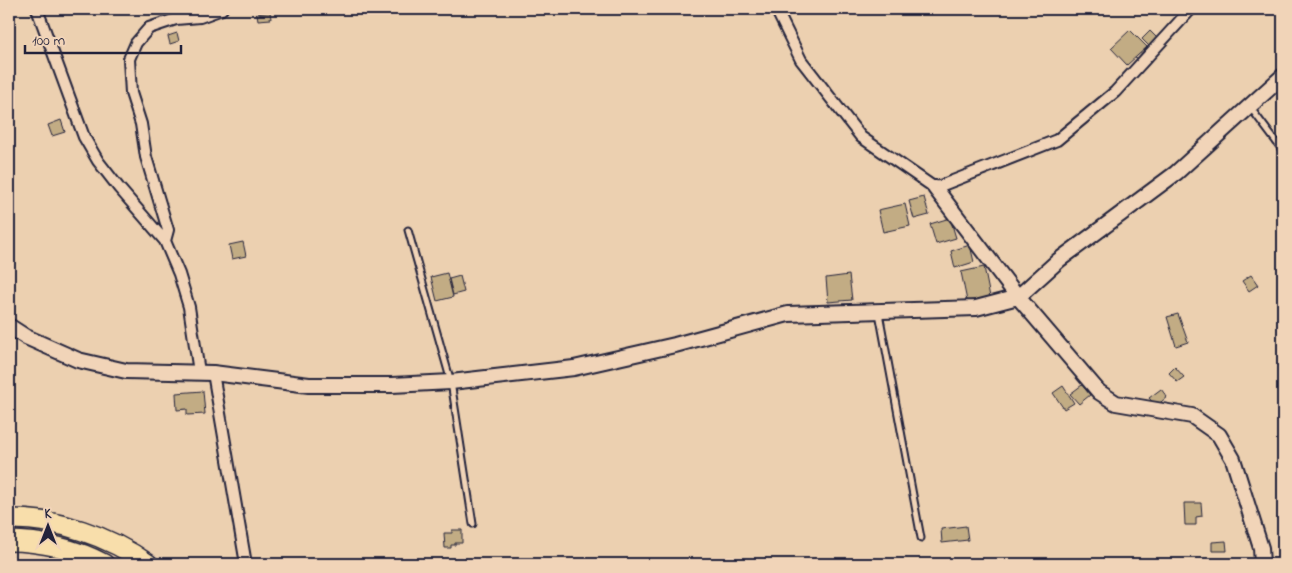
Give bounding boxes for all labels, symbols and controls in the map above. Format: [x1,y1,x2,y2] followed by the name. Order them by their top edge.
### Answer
[25,22,181,54] scale bar
[32,30,65,52] text: 100 m
[22,500,72,550] north arrow
[45,504,53,525] text: K

